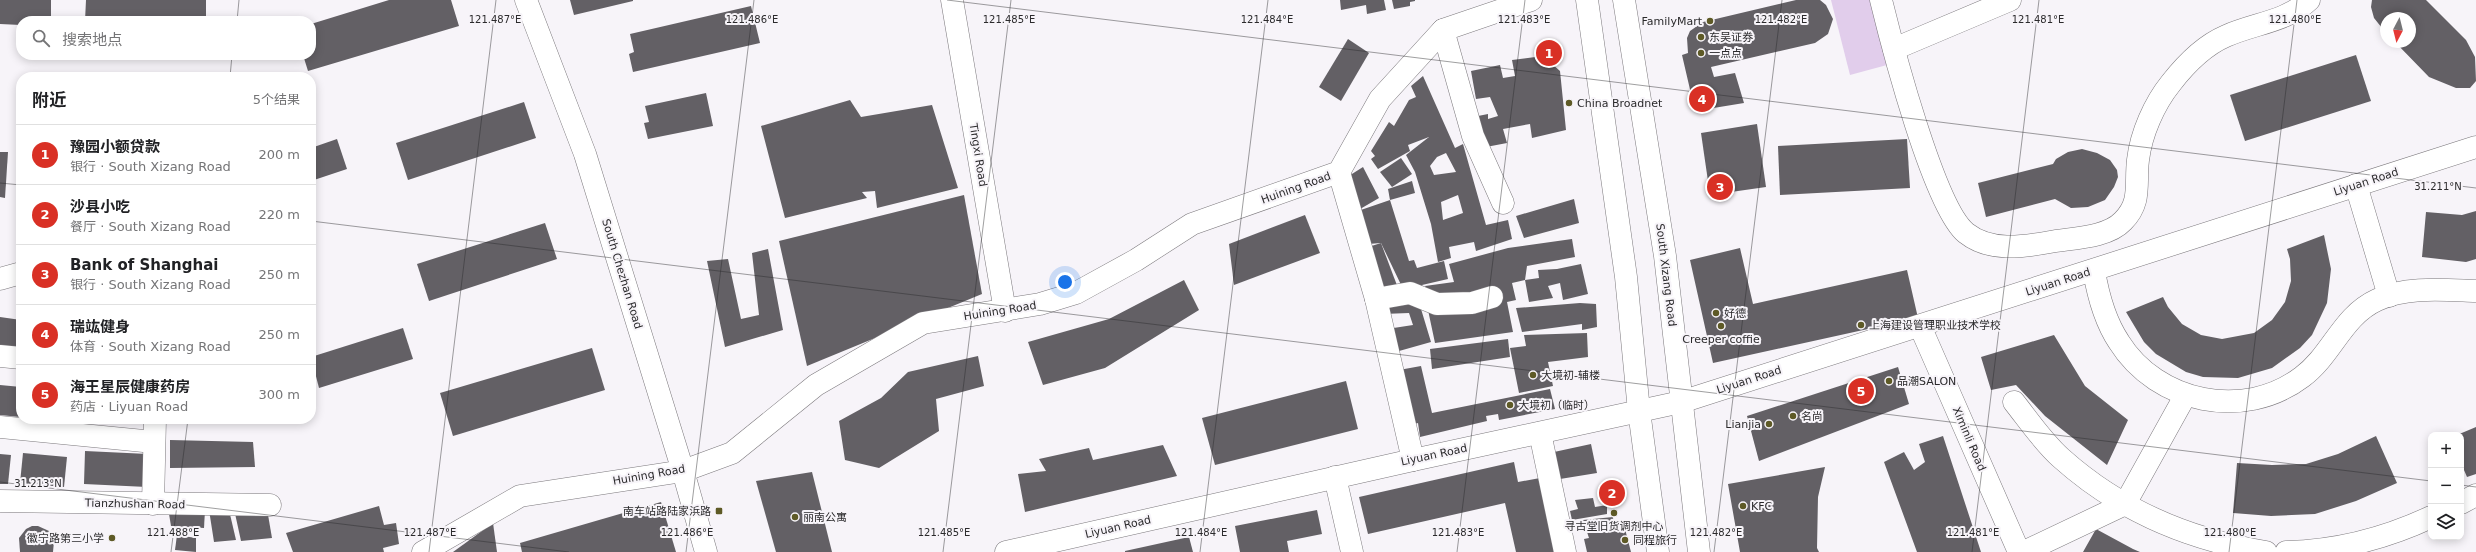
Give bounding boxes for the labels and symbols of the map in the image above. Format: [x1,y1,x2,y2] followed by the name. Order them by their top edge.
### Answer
[2380,12,2416,48] north arrow
[469,14,521,25] text: 121.487°E
[726,14,778,25] text: 121.486°E
[983,14,1035,25] text: 121.485°E
[1241,14,1293,25] text: 121.484°E
[1498,14,1550,25] text: 121.483°E
[1755,14,1807,25] text: 121.482°E
[2012,14,2064,25] text: 121.481°E
[2269,14,2321,25] text: 121.480°E
[1642,15,1703,28] place label: FamilyMart
[1705,16,1715,26] marker: FamilyMart
[1709,31,1753,44] place label: 东吴证券
[1696,32,1706,42] marker: 东吴证券
[1536,38,1562,68] pin: 1
[1709,47,1742,60] place label: 一点点
[1696,48,1706,58] marker: 一点点
[1689,84,1715,114] pin: 4
[1577,97,1663,110] place label: China Broadnet
[1564,98,1574,108] marker: China Broadnet
[966,121,989,188] street label: Tingxi Road
[2332,165,2400,199] street label: Liyuan Road
[1259,169,1333,207] street label: Huining Road
[1707,172,1733,202] pin: 3
[2414,181,2462,192] text: 31.211°N
[599,217,645,331] street label: South Chezhan Road
[1653,223,1679,327] street label: South Xizang Road
[2024,265,2092,299] street label: Liyuan Road
[1055,272,1075,292] your location
[963,299,1037,323] street label: Huining Road
[1724,307,1746,320] place label: 好德
[1711,308,1721,318] marker: 好德
[1869,319,2001,332] place label: 上海建设管理职业技术学校
[1856,320,1866,330] marker: 上海建设管理职业技术学校
[1716,321,1726,331] marker: Creeper coffie
[1682,333,1760,346] place label: Creeper coffie
[1715,363,1783,397] street label: Liyuan Road
[1541,369,1600,382] place label: 大境初-辅楼
[1528,370,1538,380] marker: 大境初-辅楼
[1897,375,1956,388] place label: 品潮SALON
[1848,376,1874,406] pin: 5
[1884,376,1894,386] marker: 品潮SALON
[1518,399,1595,412] place label: 大境初（临时）
[1505,400,1515,410] marker: 大境初（临时）
[1950,405,1988,473] street label: Ximinli Road
[1801,410,1823,423] place label: 名尚
[1788,411,1798,421] marker: 名尚
[1725,418,1761,431] place label: Lianjia
[1764,419,1774,429] marker: Lianjia
[1400,442,1468,468] street label: Liyuan Road
[612,462,686,488] street label: Huining Road
[14,478,62,489] text: 31.213°N
[1599,478,1625,508] pin: 2
[84,497,185,511] street label: Tianzhushan Road
[1751,500,1773,513] place label: KFC
[1738,501,1748,511] marker: KFC
[623,505,711,518] place label: 南车站路陆家浜路
[714,506,724,516] marker: 南车站路陆家浜路
[1609,508,1619,518] marker: 寻古堂旧货调剂中心
[803,511,847,524] place label: 丽南公寓
[790,512,800,522] marker: 丽南公寓
[1084,513,1152,541] street label: Liyuan Road
[1565,520,1664,533] place label: 寻古堂旧货调剂中心
[147,527,199,538] text: 121.488°E
[404,527,456,538] text: 121.487°E
[661,527,713,538] text: 121.486°E
[918,527,970,538] text: 121.485°E
[1175,527,1227,538] text: 121.484°E
[1432,527,1484,538] text: 121.483°E
[1690,527,1742,538] text: 121.482°E
[1947,527,1999,538] text: 121.481°E
[2204,527,2256,538] text: 121.480°E
[27,532,104,545] place label: 徽宁路第三小学
[107,533,117,543] marker: 徽宁路第三小学
[1633,534,1677,547] place label: 同程旅行
[1620,535,1630,545] marker: 同程旅行

